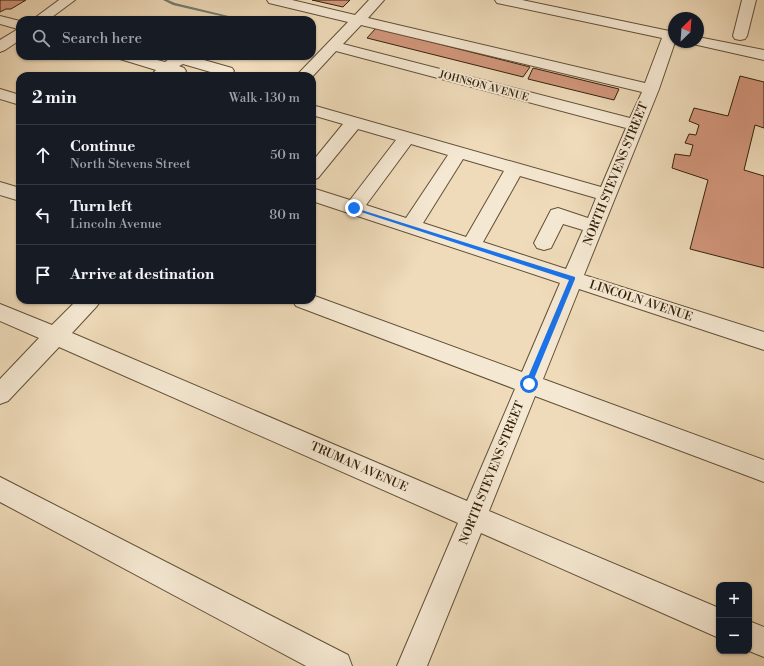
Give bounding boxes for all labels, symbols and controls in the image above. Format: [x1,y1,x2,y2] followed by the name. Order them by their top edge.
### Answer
[668,12,704,48] north arrow
[16,16,316,60] search box
[30,27,52,49] icon: search
[62,29,142,48] text: Search here
[437,68,530,104] street label: JOHNSON AVENUE
[32,87,77,109] text: 2 min
[229,90,300,106] text: Walk · 130 m
[580,100,652,248] street label: NORTH STEVENS STREET
[70,137,135,156] text: Continue
[32,144,54,166] icon: ahead
[270,147,300,163] text: 50 m
[70,156,191,172] text: North Stevens Street
[70,197,132,216] text: Turn left
[345,199,363,217] route end
[32,204,54,226] icon: left
[269,207,300,223] text: 80 m
[70,216,162,232] text: Lincoln Avenue
[32,264,54,286] icon: arrive
[70,265,214,284] text: Arrive at destination
[587,277,695,325] street label: LINCOLN AVENUE
[520,375,538,393] route start
[456,399,528,547] street label: NORTH STEVENS STREET
[308,439,410,495] street label: TRUMAN AVENUE
[716,582,752,654] map controls
[716,582,752,618] button: +
[716,618,752,654] button: −

